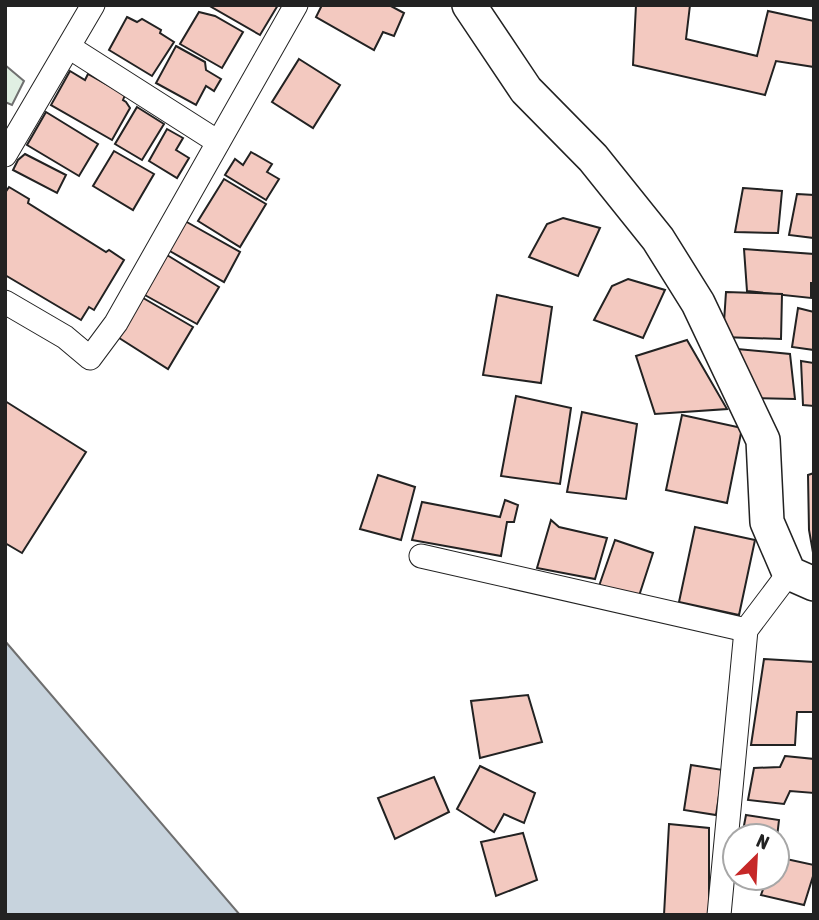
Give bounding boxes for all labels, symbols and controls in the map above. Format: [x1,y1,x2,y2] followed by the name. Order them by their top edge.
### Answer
[721,822,791,892] north arrow
[753,829,773,854] text: N

